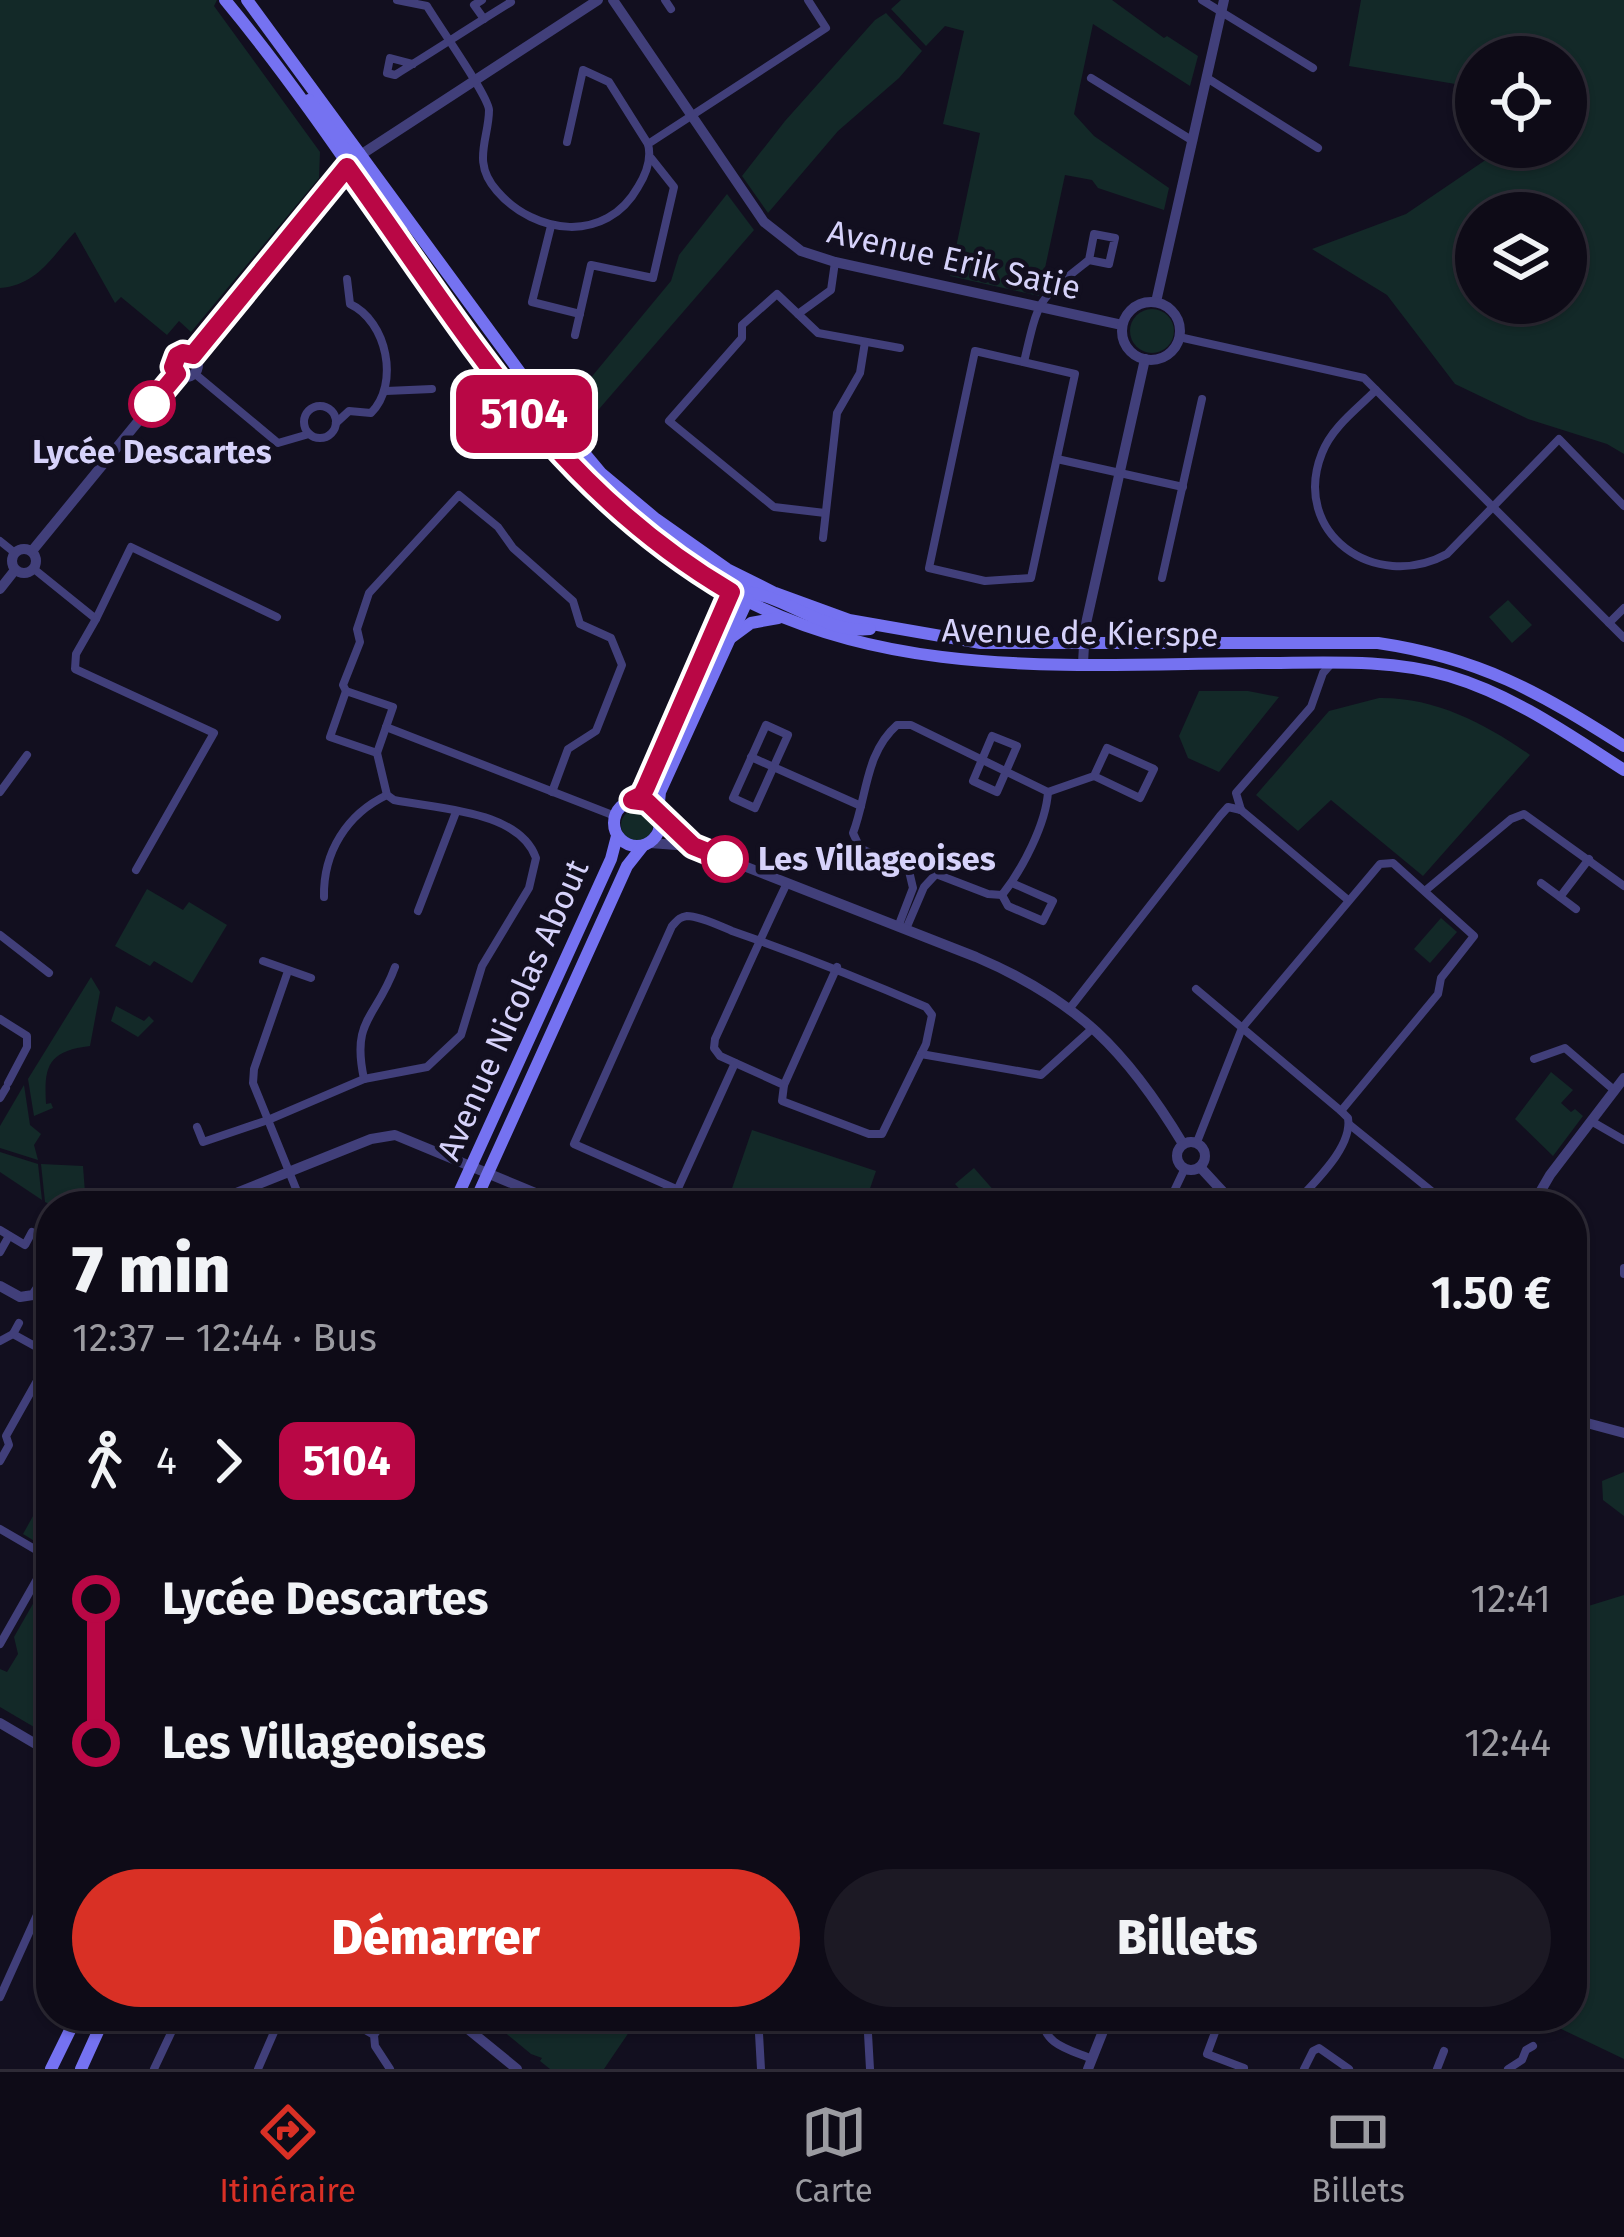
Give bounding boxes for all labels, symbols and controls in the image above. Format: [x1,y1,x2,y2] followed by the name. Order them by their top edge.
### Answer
[1455,36,1587,324] map controls
[1455,36,1587,168] button: locate
[1455,192,1587,324] button: layers
[824,211,1084,309] street label: Avenue Erik Satie
[440,375,608,453] line badge: 5104
[130,382,174,426] marker: Lycée Descartes
[480,389,568,439] text: 5104
[32,432,272,472] place label: Lycée Descartes
[941,611,1219,655] street label: Avenue de Kierspe
[703,837,747,881] marker: Les Villageoises
[758,839,996,879] place label: Les Villageoises
[429,853,597,1166] street label: Avenue Nicolas About
[72,1230,230,1309] text: 7 min
[1431,1266,1551,1320] text: 1.50 €
[72,1315,377,1361] text: 12:37 – 12:44 · Bus
[72,1428,138,1494] icon: walk
[195,1428,261,1494] icon: forward
[303,1436,391,1486] text: 5104
[156,1438,177,1484] text: 4
[162,1572,488,1626] text: Lycée Descartes
[1470,1576,1551,1622] text: 12:41
[162,1716,486,1770] text: Les Villageoises
[1464,1720,1551,1766] text: 12:44
[72,1869,800,2007] button: Démarrer
[824,1869,1551,2007] button: Billets
[219,2099,356,2211] tab: Itinéraire
[794,2099,873,2211] tab: Carte
[1311,2099,1405,2211] tab: Billets

